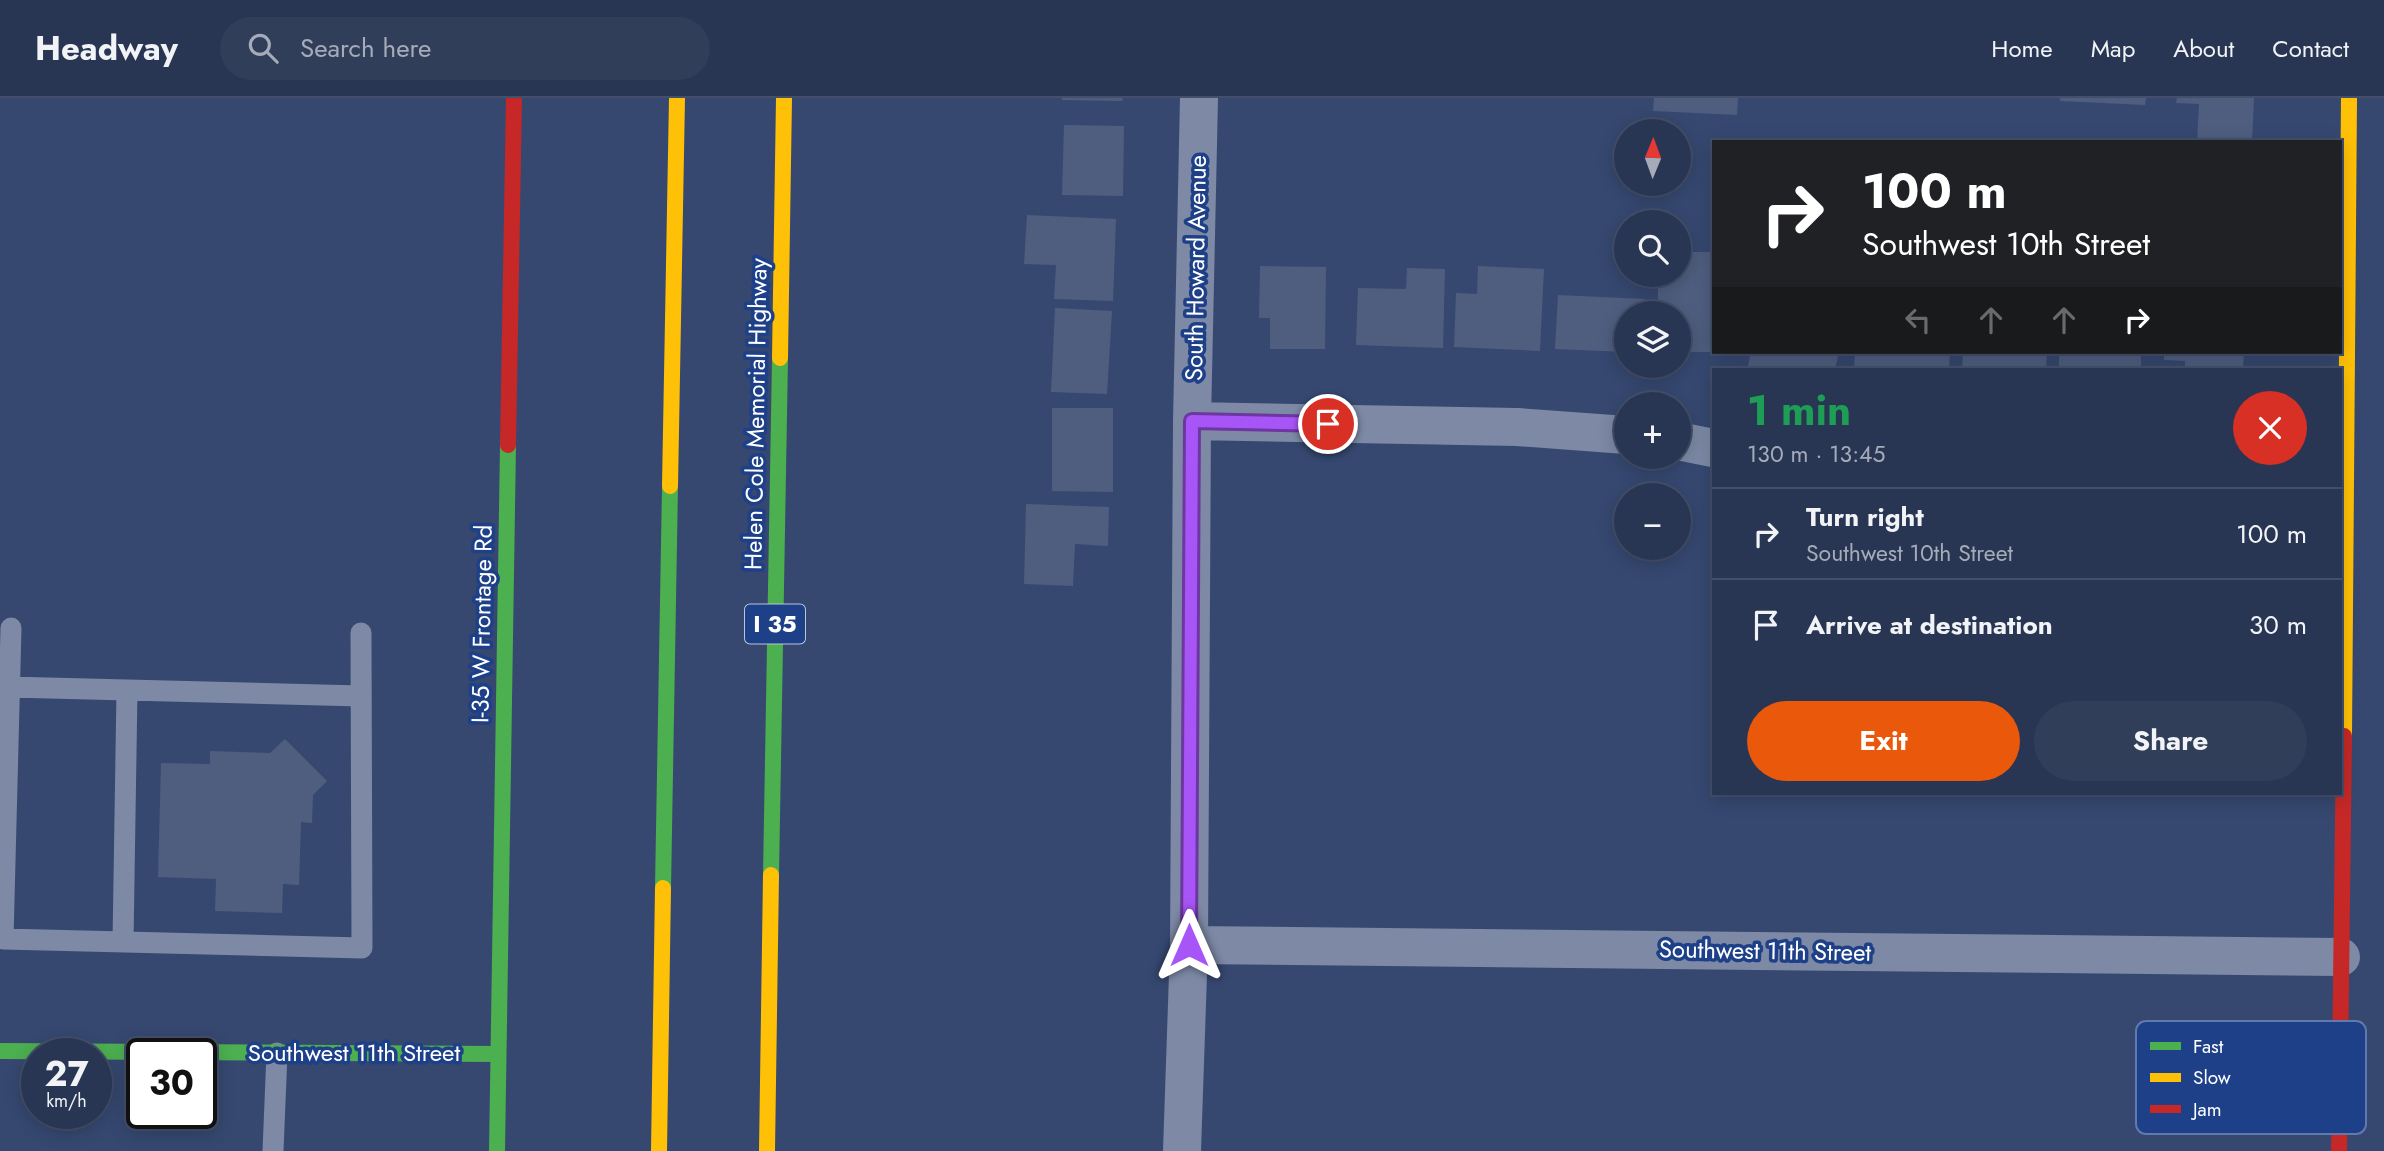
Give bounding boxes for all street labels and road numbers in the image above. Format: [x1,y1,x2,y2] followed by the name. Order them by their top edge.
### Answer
[1176,155,1215,381] street label: South Howard Avenue
[735,257,776,570] street label: Helen Cole Memorial Highway
[462,524,501,724] street label: I-35 W Frontage Rd
[745,604,805,644] road number: I 35
[1658,931,1872,970] street label: Southwest 11th Street
[248,1035,460,1070] street label: Southwest 11th Street

